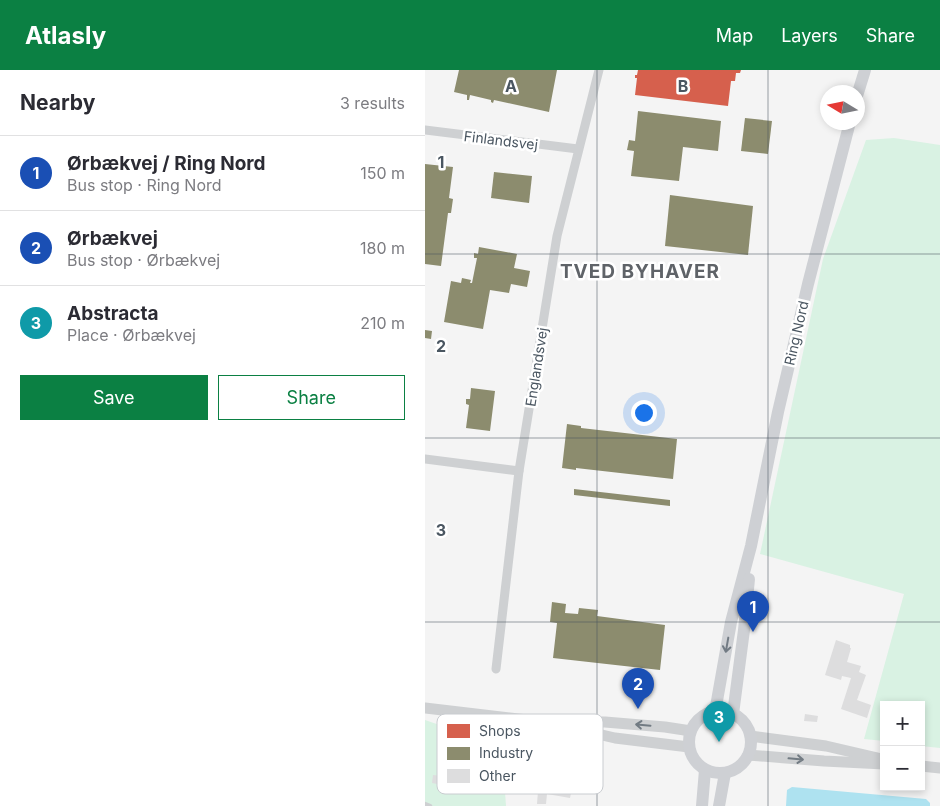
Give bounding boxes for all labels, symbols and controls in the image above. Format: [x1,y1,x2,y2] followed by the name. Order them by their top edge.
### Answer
[25,21,106,50] text: Atlasly
[716,25,753,46] text: Map
[781,25,838,46] text: Layers
[866,25,915,46] text: Share
[505,76,517,96] text: A
[678,76,688,96] text: B
[820,85,865,130] north arrow
[20,90,95,115] text: Nearby
[340,93,405,113] text: 3 results
[463,127,539,153] street label: Finlandsvej
[67,152,266,175] text: Ørbækvej / Ring Nord
[438,152,444,172] text: 1
[33,163,39,183] text: 1
[360,163,405,183] text: 150 m
[67,175,222,195] text: Bus stop · Ring Nord
[67,227,158,250] text: Ørbækvej
[31,238,41,258] text: 2
[360,238,405,258] text: 180 m
[67,250,220,270] text: Bus stop · Ørbækvej
[560,260,720,283] district label: TVED BYHAVER
[780,299,812,367] street label: Ring Nord
[67,302,159,325] text: Abstracta
[31,313,41,333] text: 3
[360,313,405,333] text: 210 m
[67,325,196,345] text: Place · Ørbækvej
[521,326,551,408] street label: Englandsvej
[436,336,446,356] text: 2
[20,375,208,420] button: Save
[218,375,405,420] button: Share
[631,400,657,426] your location
[436,520,446,540] text: 3
[737,591,769,632] pin: 1
[721,636,731,652] one-way arrow
[622,668,654,709] pin: 2
[703,701,735,742] pin: 3
[880,701,925,791] map controls
[880,701,925,746] button: +
[437,714,603,794] legend
[635,721,651,730] one-way arrow
[479,722,521,739] text: Shops
[479,744,533,761] text: Industry
[880,746,925,791] button: −
[788,754,804,764] one-way arrow
[479,767,516,784] text: Other

